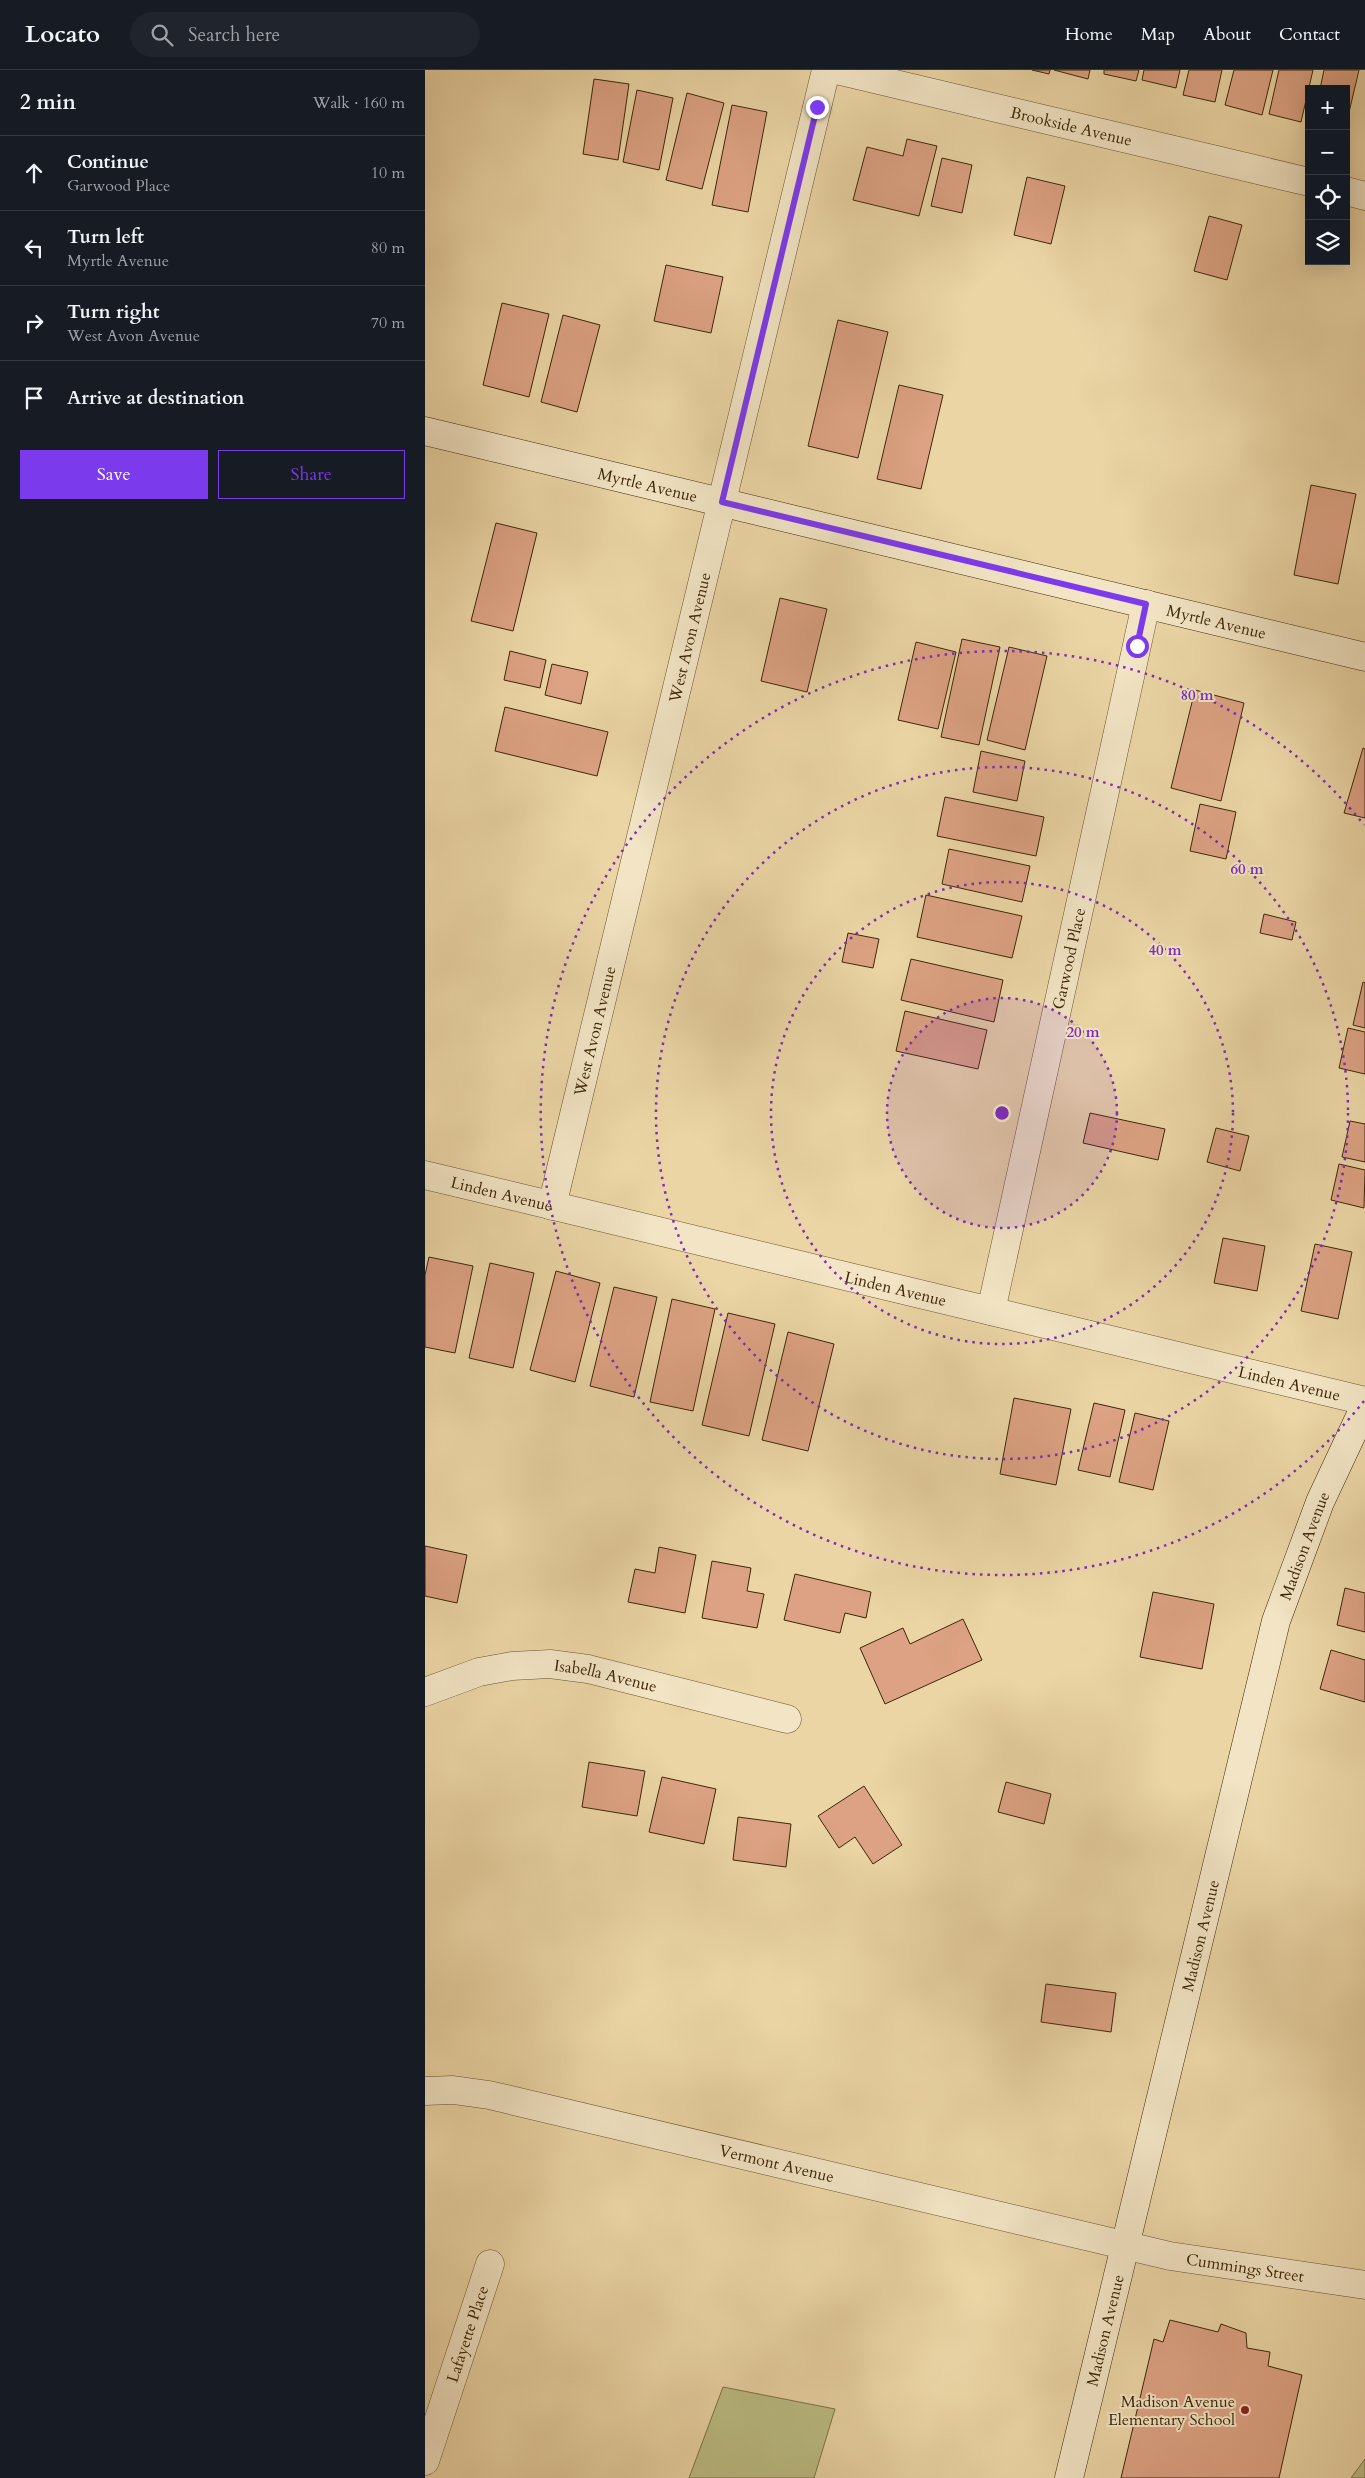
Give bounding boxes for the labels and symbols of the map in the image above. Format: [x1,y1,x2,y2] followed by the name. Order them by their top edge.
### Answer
[806,96,829,119] route end
[1008,102,1134,152] street label: Brookside Avenue
[595,463,700,508] street label: Myrtle Avenue
[664,570,716,706] street label: West Avon Avenue
[1164,600,1268,645] street label: Myrtle Avenue
[1126,635,1149,658] route start
[1180,685,1214,705] text: 80 m
[1230,859,1264,879] text: 60 m
[1047,906,1091,1011] street label: Garwood Place
[1148,940,1182,960] text: 40 m
[569,964,621,1099] street label: West Avon Avenue
[1066,1022,1100,1042] text: 20 m
[993,1104,1011,1122] centre of rings
[448,1172,555,1217] street label: Linden Avenue
[842,1266,949,1312] street label: Linden Avenue
[1236,1361,1342,1407] street label: Linden Avenue
[1275,1488,1335,1603] street label: Madison Avenue
[553,1655,659,1698] street label: Isabella Avenue
[1177,1878,1225,1994] street label: Madison Avenue
[717,2140,836,2188] street label: Vermont Avenue
[1185,2249,1305,2288] street label: Cummings Street
[1082,2272,1130,2389] street label: Madison Avenue
[442,2283,494,2385] street label: Lafayette Place
[1108,2391,1235,2431] place label: Madison Avenue Elementary School
[1239,2404,1251,2416] marker: Madison Avenue Elementary School

